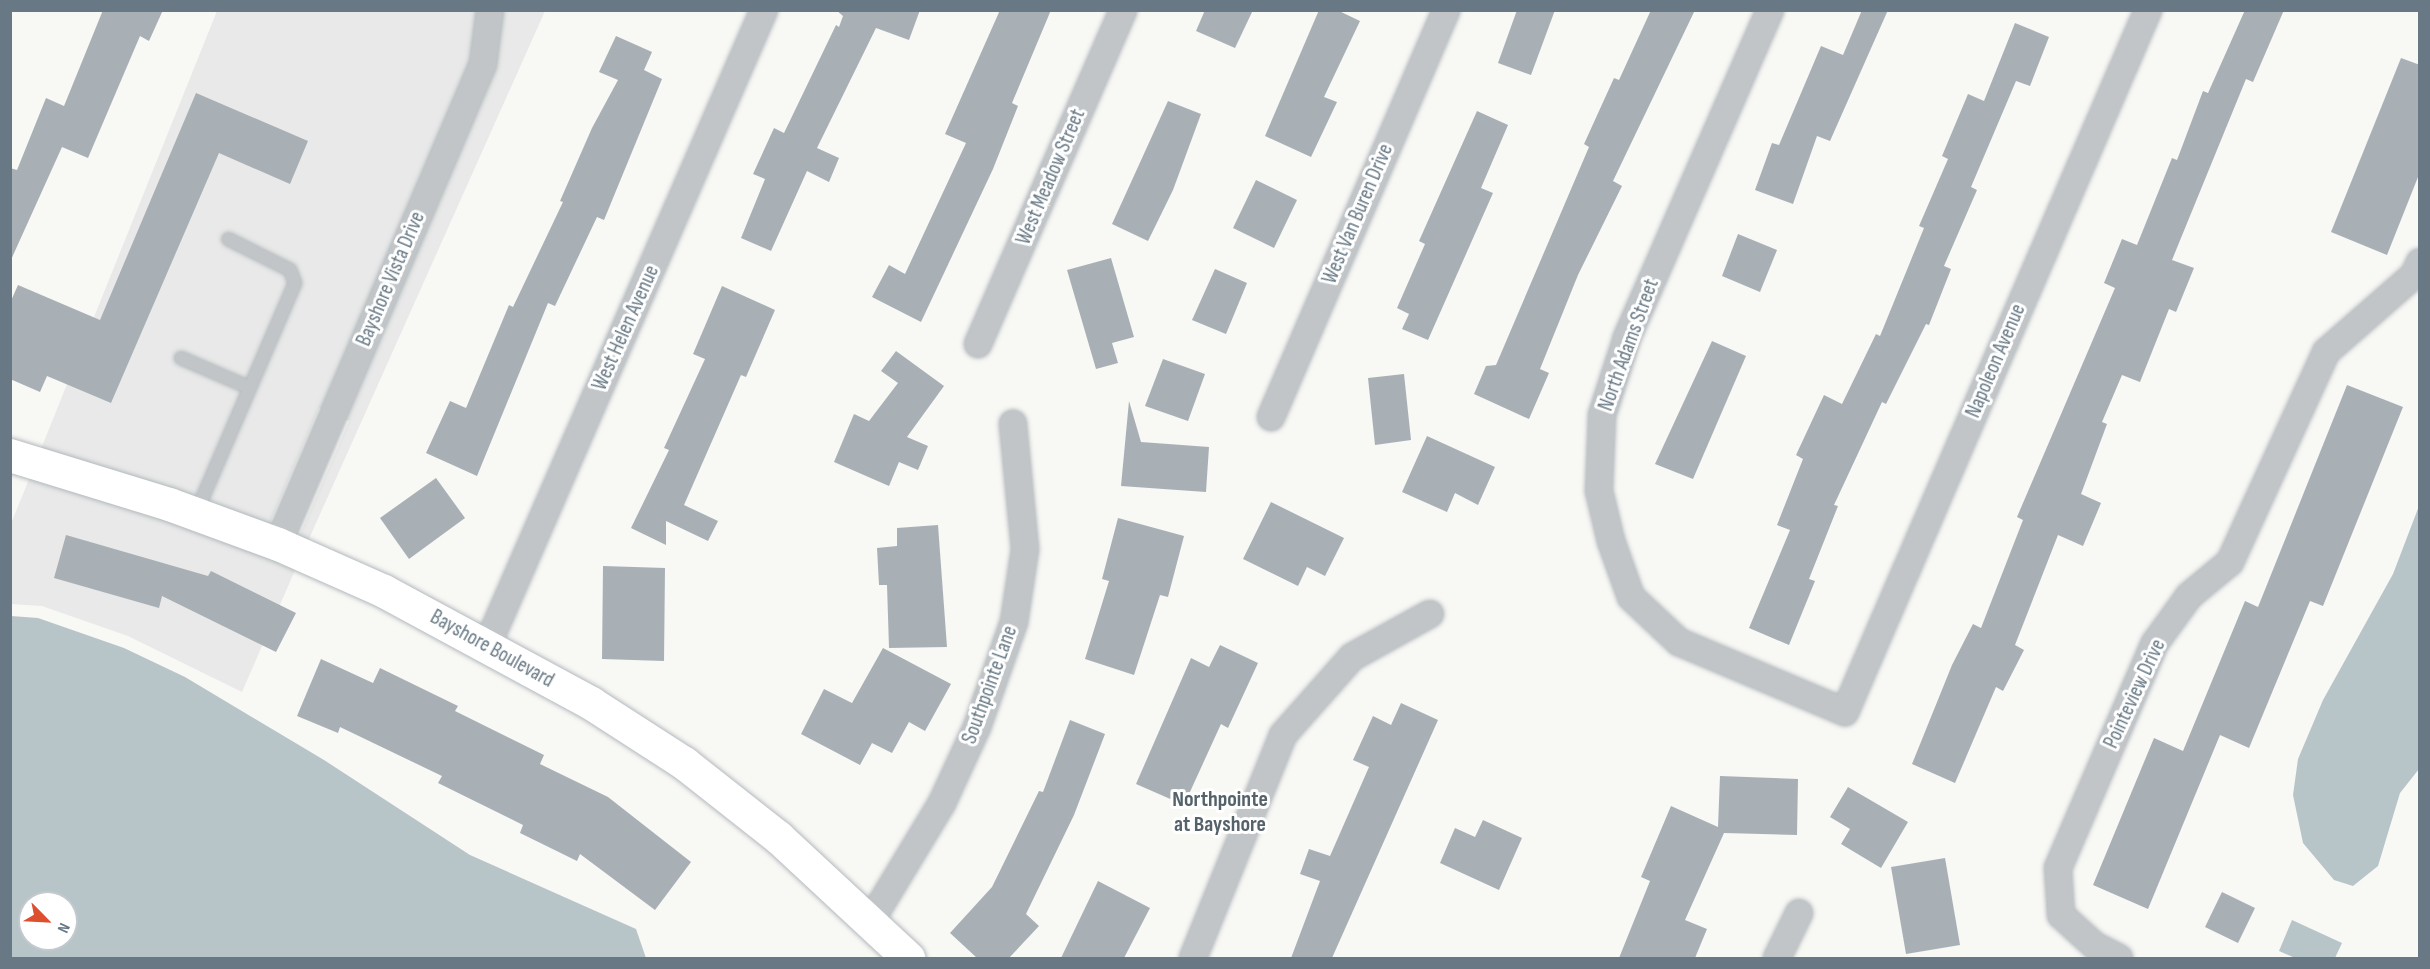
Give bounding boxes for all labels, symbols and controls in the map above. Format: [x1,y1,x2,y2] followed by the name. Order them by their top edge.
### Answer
[1011,105,1091,249] street label: West Meadow Street
[1317,140,1399,288] street label: West Van Buren Drive
[351,208,431,350] street label: Bayshore Vista Drive
[587,262,665,394] street label: West Helen Avenue
[1593,276,1665,414] street label: North Adams Street
[1961,300,2031,422] street label: Napoleon Avenue
[426,605,558,693] street label: Bayshore Boulevard
[957,623,1023,747] street label: Southpointe Lane
[2099,635,2171,753] street label: Pointeview Drive
[1172,786,1268,837] district label: Northpointe at Bayshore
[18,891,78,951] north arrow
[53,920,73,935] text: N

